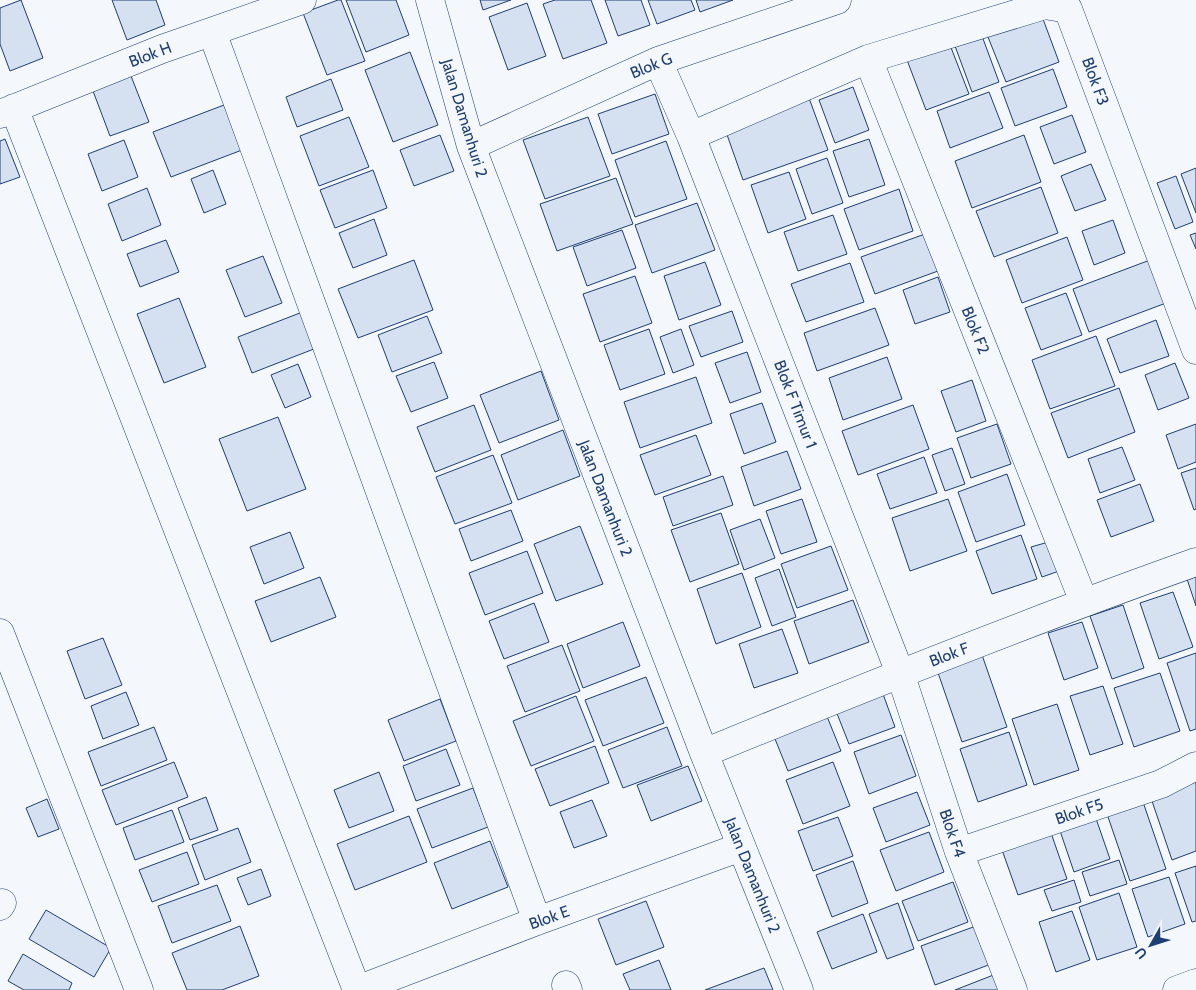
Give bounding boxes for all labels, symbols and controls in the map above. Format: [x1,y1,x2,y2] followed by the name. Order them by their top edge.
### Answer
[126,38,174,71] street label: Blok H
[627,49,675,82] street label: Blok G
[1078,55,1113,108] street label: Blok F3
[437,56,492,180] street label: Jalan Damanhuri 2
[957,304,994,357] street label: Blok F2
[770,357,821,451] street label: Blok F Timur 1
[574,436,636,559] street label: Jalan Damanhuri 2
[927,638,972,671] street label: Blok F
[1053,794,1106,829] street label: Blok F5
[935,807,970,860] street label: Blok F4
[720,814,784,936] street label: Jalan Damanhuri 2
[526,901,572,934] street label: Blok E
[1126,920,1176,970] north arrow
[1131,944,1151,963] text: U

